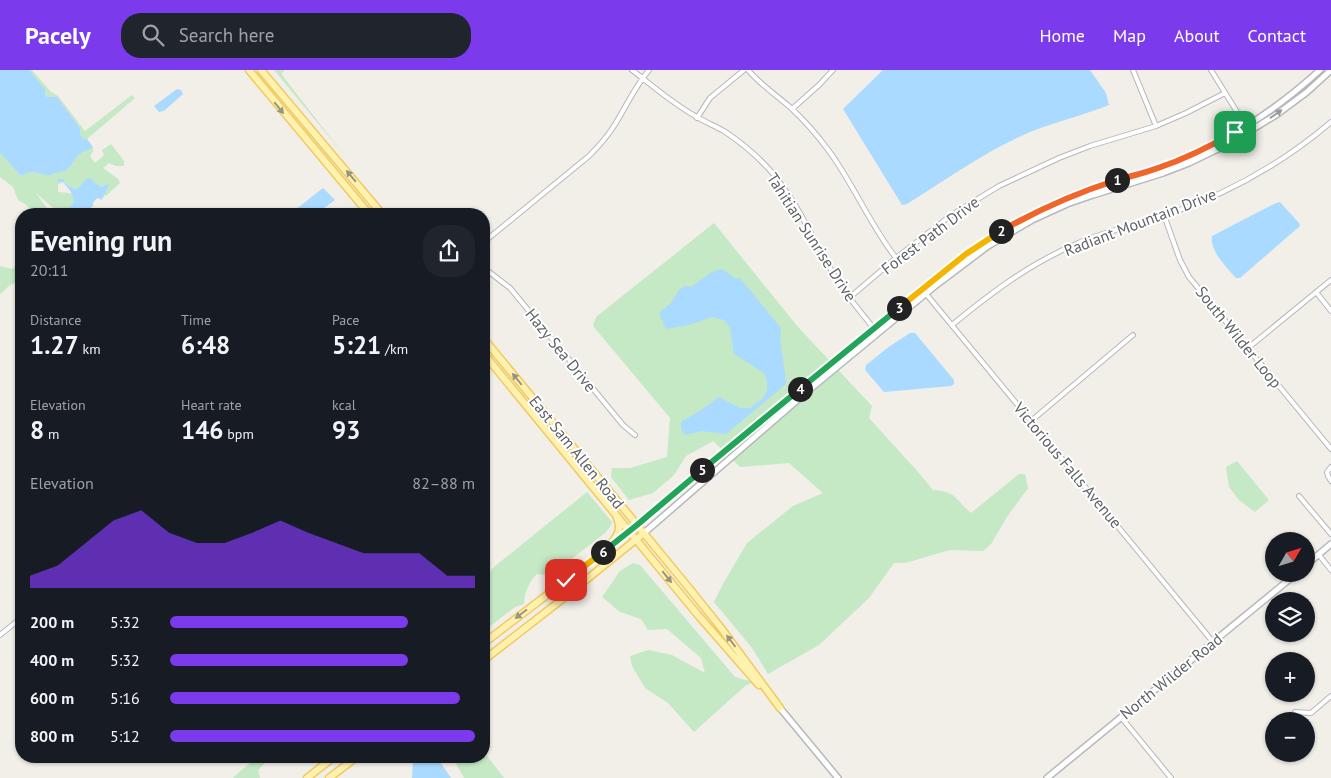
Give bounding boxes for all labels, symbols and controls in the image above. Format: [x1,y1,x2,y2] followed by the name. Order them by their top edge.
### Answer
[121,13,471,58] search box
[25,20,91,51] text: Pacely
[139,21,167,49] icon: search
[179,23,274,47] text: Search here
[1039,24,1085,47] text: Home
[1113,24,1146,47] text: Map
[1174,24,1220,47] text: About
[1248,24,1306,47] text: Contact
[274,101,285,114] one-way arrow
[1269,109,1283,119] one-way arrow
[1214,111,1256,153] pin
[1221,118,1249,146] icon: arrive
[1104,168,1130,192] pin: 1
[763,169,861,305] street label: Tahitian Sunrise Drive
[345,170,356,183] one-way arrow
[1114,171,1121,189] text: 1
[1061,184,1219,260] street label: Radiant Mountain Drive
[877,192,983,278] street label: Forest Path Drive
[988,218,1014,244] pin: 2
[30,222,172,259] text: Evening run
[998,222,1005,240] text: 2
[423,225,475,277] button: share
[30,260,68,280] text: 20:11
[1192,282,1286,392] street label: South Wilder Loop
[886,296,912,320] pin: 3
[896,299,903,317] text: 3
[521,304,601,396] street label: Hazy Sea Drive
[30,311,81,329] text: Distance
[181,311,211,329] text: Time
[332,311,359,329] text: Pace
[30,329,79,361] text: 1.27
[181,329,230,361] text: 6:48
[332,329,381,361] text: 5:21
[79,340,101,358] text: km
[381,340,408,358] text: /km
[512,373,523,386] one-way arrow
[788,376,812,402] pin: 4
[797,380,804,398] text: 4
[525,391,629,513] street label: East Sam Allen Road
[30,396,86,414] text: Elevation
[181,396,242,414] text: Heart rate
[332,396,356,414] text: kcal
[1009,397,1127,532] street label: Victorious Falls Avenue
[30,414,44,446] text: 8
[181,414,224,446] text: 146
[332,414,360,446] text: 93
[44,425,59,443] text: m
[224,425,254,443] text: bpm
[690,458,714,482] pin: 5
[699,461,706,479] text: 5
[30,473,94,493] text: Elevation
[412,473,475,493] text: 82–88 m
[1265,532,1315,582] north arrow
[1265,532,1315,762] map controls
[590,540,616,564] pin: 6
[600,543,607,561] text: 6
[545,559,587,601] pin
[552,566,580,594] icon: check
[662,570,673,583] one-way arrow
[1265,592,1315,642] button: layers
[515,609,528,620] one-way arrow
[30,612,74,632] text: 200 m
[110,612,140,632] text: 5:32
[1116,629,1226,723] street label: North Wilder Road
[725,635,736,648] one-way arrow
[30,650,74,670] text: 400 m
[110,650,140,670] text: 5:32
[1265,652,1315,702] button: +
[30,688,74,708] text: 600 m
[110,688,140,708] text: 5:16
[1265,712,1315,762] button: −
[30,726,74,746] text: 800 m
[110,726,140,746] text: 5:12

